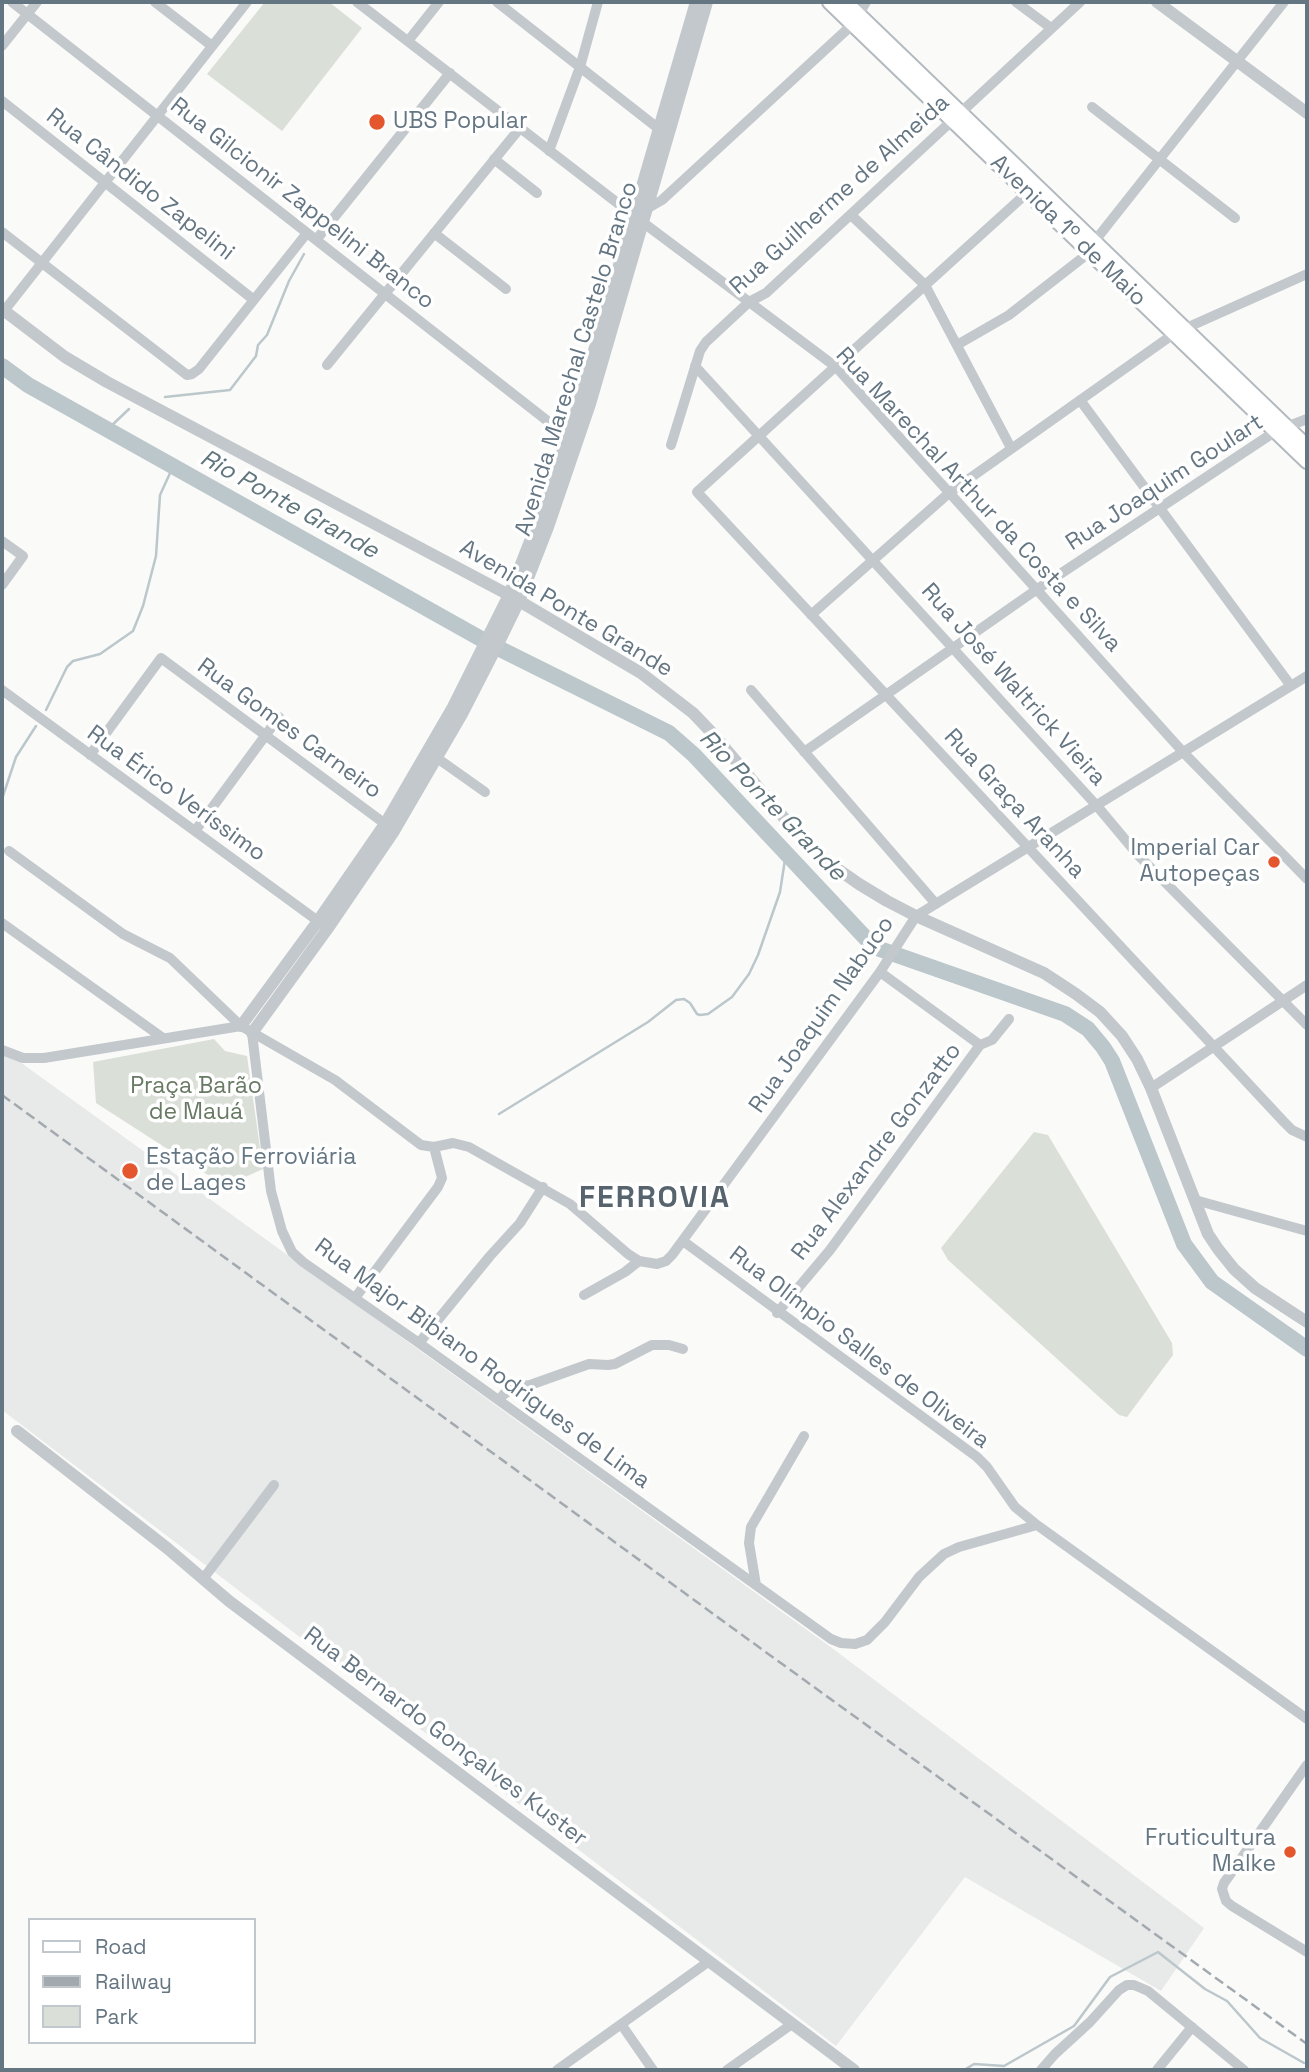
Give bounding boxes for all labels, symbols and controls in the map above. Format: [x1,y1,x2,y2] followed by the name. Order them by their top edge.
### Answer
[725,89,955,301] street label: Rua Guilherme de Almeida
[164,92,440,316] street label: Rua Gilcionir Zappelini Branco
[40,103,240,267] street label: Rua Cândido Zapelini
[393,108,528,136] place label: UBS Popular
[367,112,387,132] marker: UBS Popular
[984,149,1152,313] street label: Avenida 1º de Maio
[510,179,644,539] street label: Avenida Marechal Castelo Branco
[829,342,1127,658] street label: Rua Marechal Arthur da Costa e Silva
[1061,409,1269,557] street label: Rua Joaquim Goulart
[195,444,383,566] water label: Rio Ponte Grande
[454,534,678,684] street label: Avenida Ponte Grande
[915,578,1111,792] street label: Rua José Waltrick Vieira
[191,653,387,805] street label: Rua Gomes Carneiro
[81,720,271,868] street label: Rua Érico Veríssimo
[938,723,1090,885] street label: Rua Graça Aranha
[693,724,851,888] water label: Rio Ponte Grande
[1130,835,1260,889] place label: Imperial Car Autopeças
[1266,854,1282,870] marker: Imperial Car Autopeças
[744,911,900,1119] street label: Rua Joaquim Nabuco
[786,1038,968,1266] street label: Rua Alexandre Gonzatto
[130,1073,262,1127] park label: Praça Barão de Mauá
[146,1144,356,1198] place label: Estação Ferroviária de Lages
[120,1161,140,1181] marker: Estação Ferroviária de Lages
[580,1181,730,1217] district label: FERROVIA
[309,1233,655,1495] street label: Rua Major Bibiano Rodrigues de Lima
[723,1241,995,1455] street label: Rua Olímpio Salles de Oliveira
[298,1621,592,1853] street label: Rua Bernardo Gonçalves Kuster
[1145,1825,1276,1879] place label: Fruticultura Malke
[1282,1844,1298,1860] marker: Fruticultura Malke
[28,1918,256,2044] legend
[95,1933,147,1960] text: Road
[95,1968,172,1995] text: Railway
[95,2003,139,2030] text: Park

